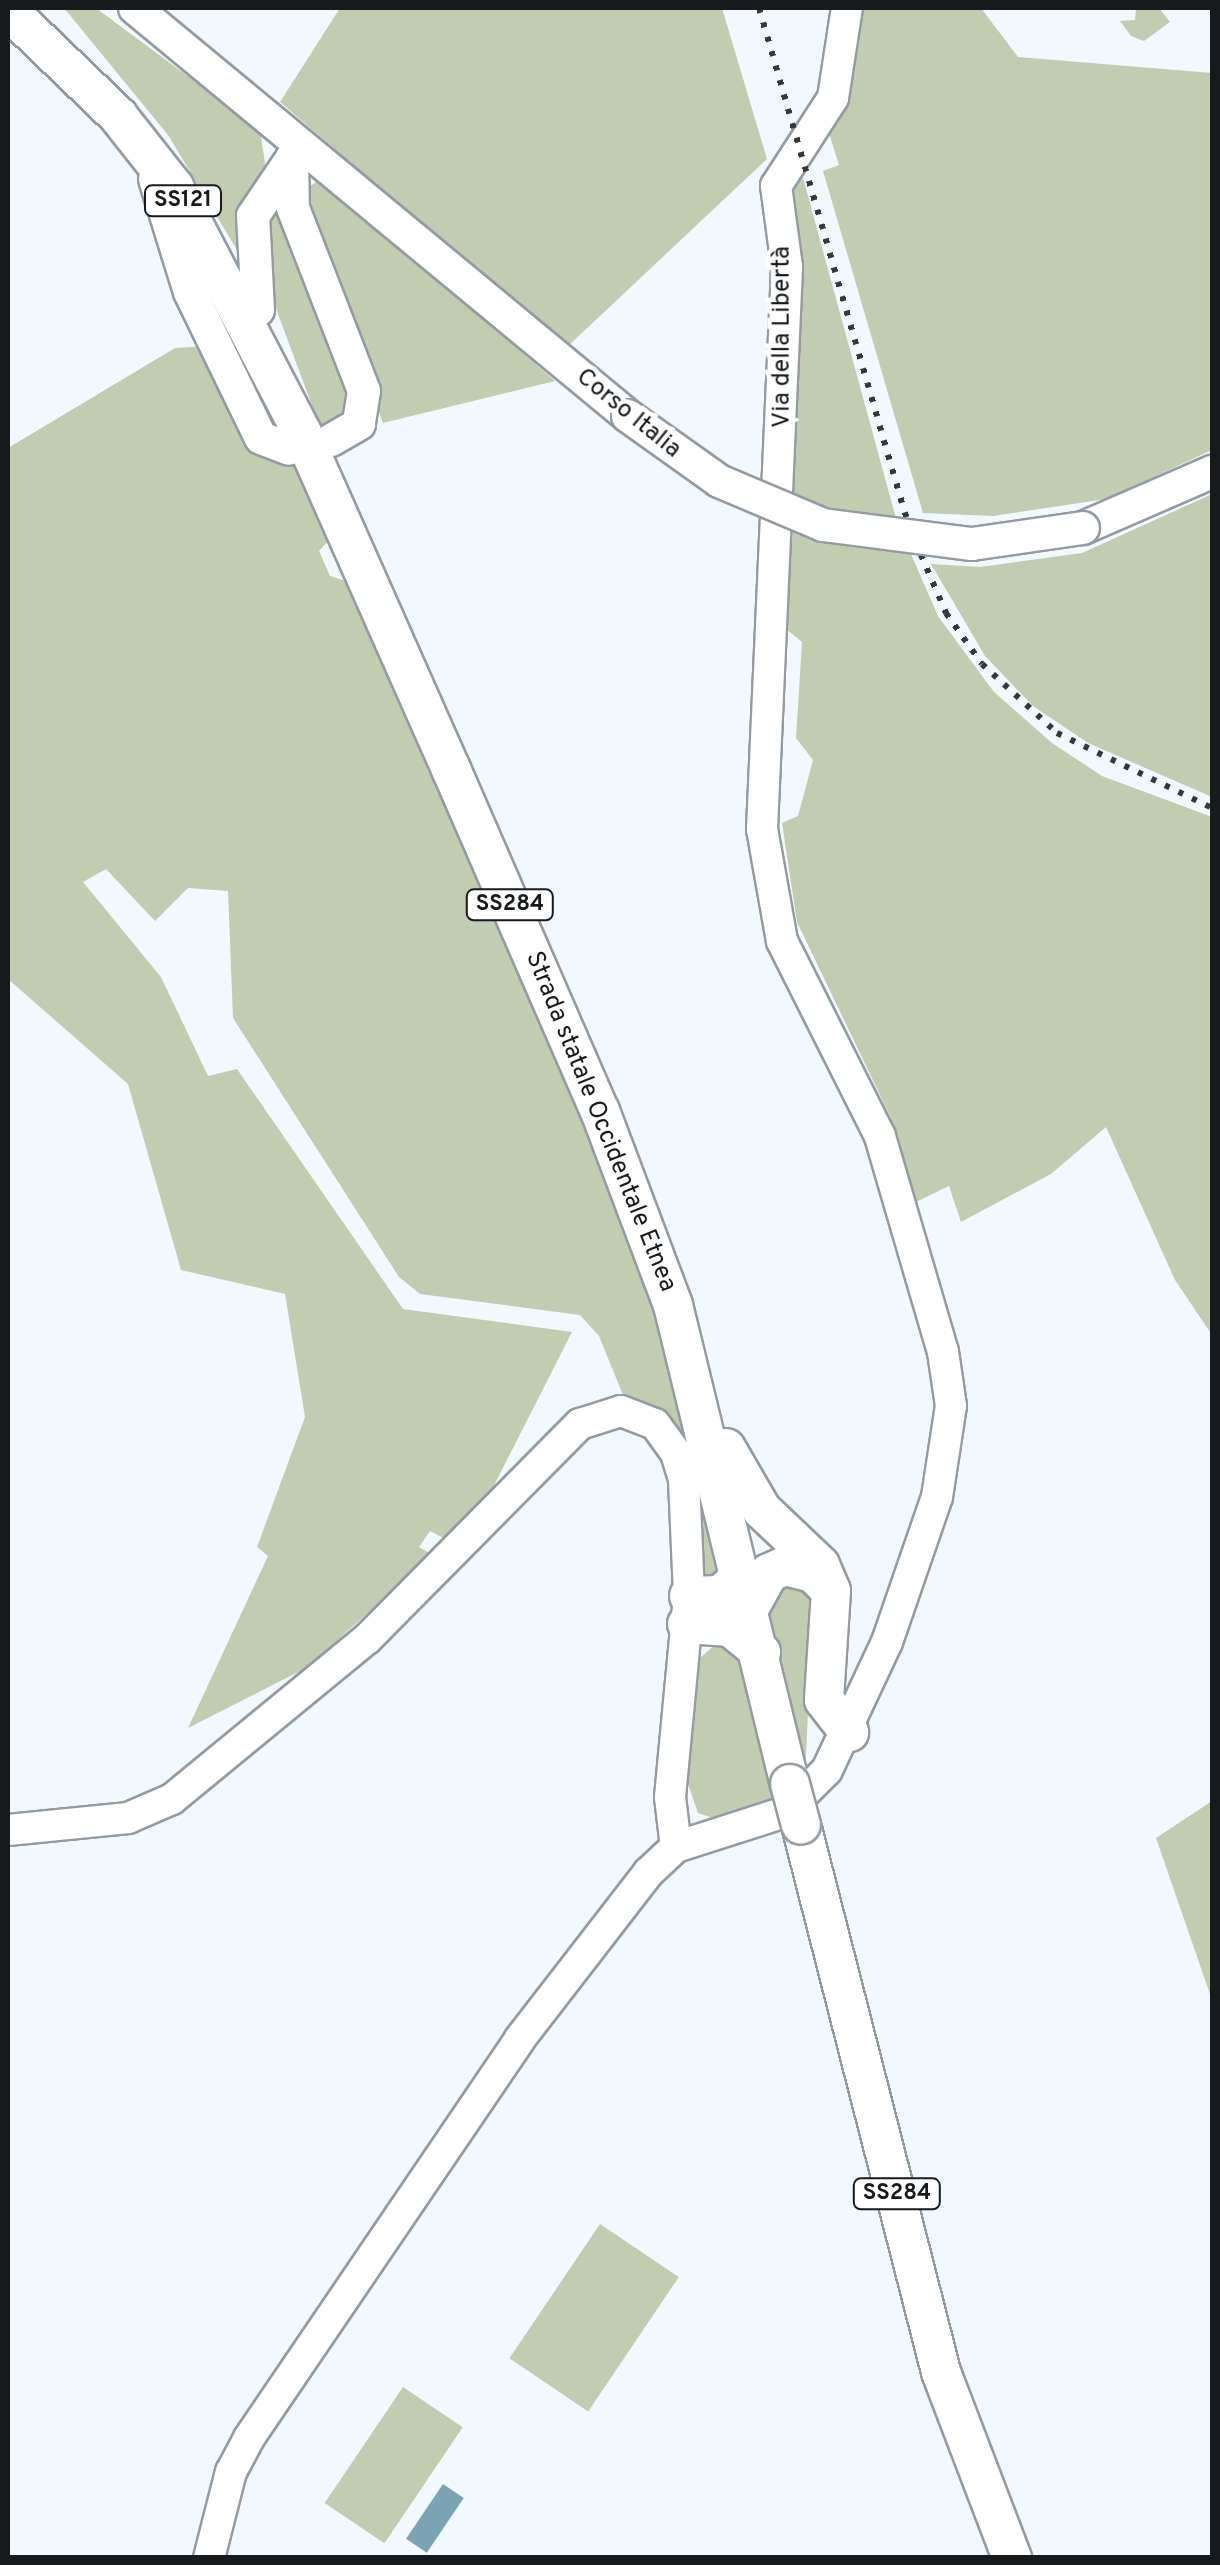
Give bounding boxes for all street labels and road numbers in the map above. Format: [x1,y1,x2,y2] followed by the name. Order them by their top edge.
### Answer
[143,184,223,218] road number: SS121
[768,246,798,428] street label: Via della Libertà
[569,363,687,465] street label: Corso Italia
[465,888,555,922] road number: SS284
[518,948,682,1296] street label: Strada statale Occidentale Etnea
[852,2177,942,2211] road number: SS284

